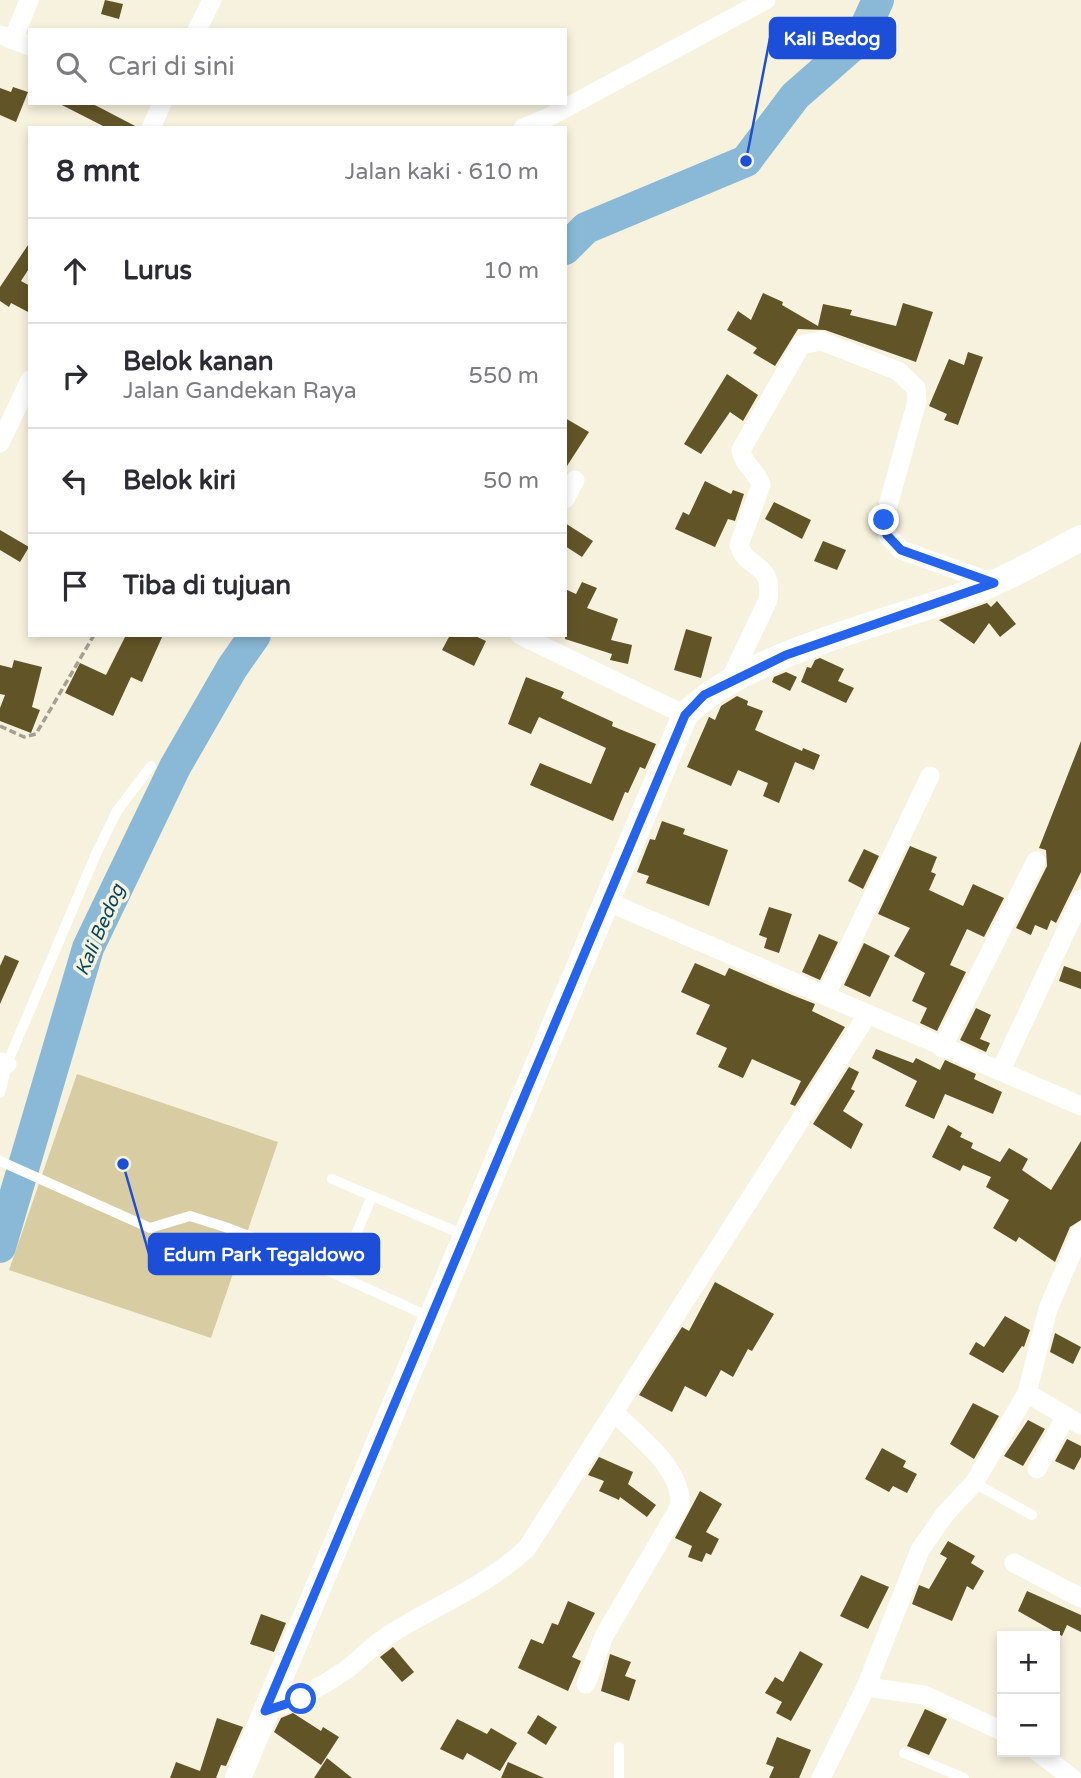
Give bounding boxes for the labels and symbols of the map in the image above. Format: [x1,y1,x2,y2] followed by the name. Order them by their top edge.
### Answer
[770,18,895,58] callout: Kali Bedog
[783,28,881,51] text: Kali Bedog
[868,504,899,535] route end
[71,880,130,979] water label: Kali Bedog
[149,1234,379,1274] callout: Edum Park Tegaldowo
[163,1244,365,1267] text: Edum Park Tegaldowo
[285,1683,316,1714] route start

